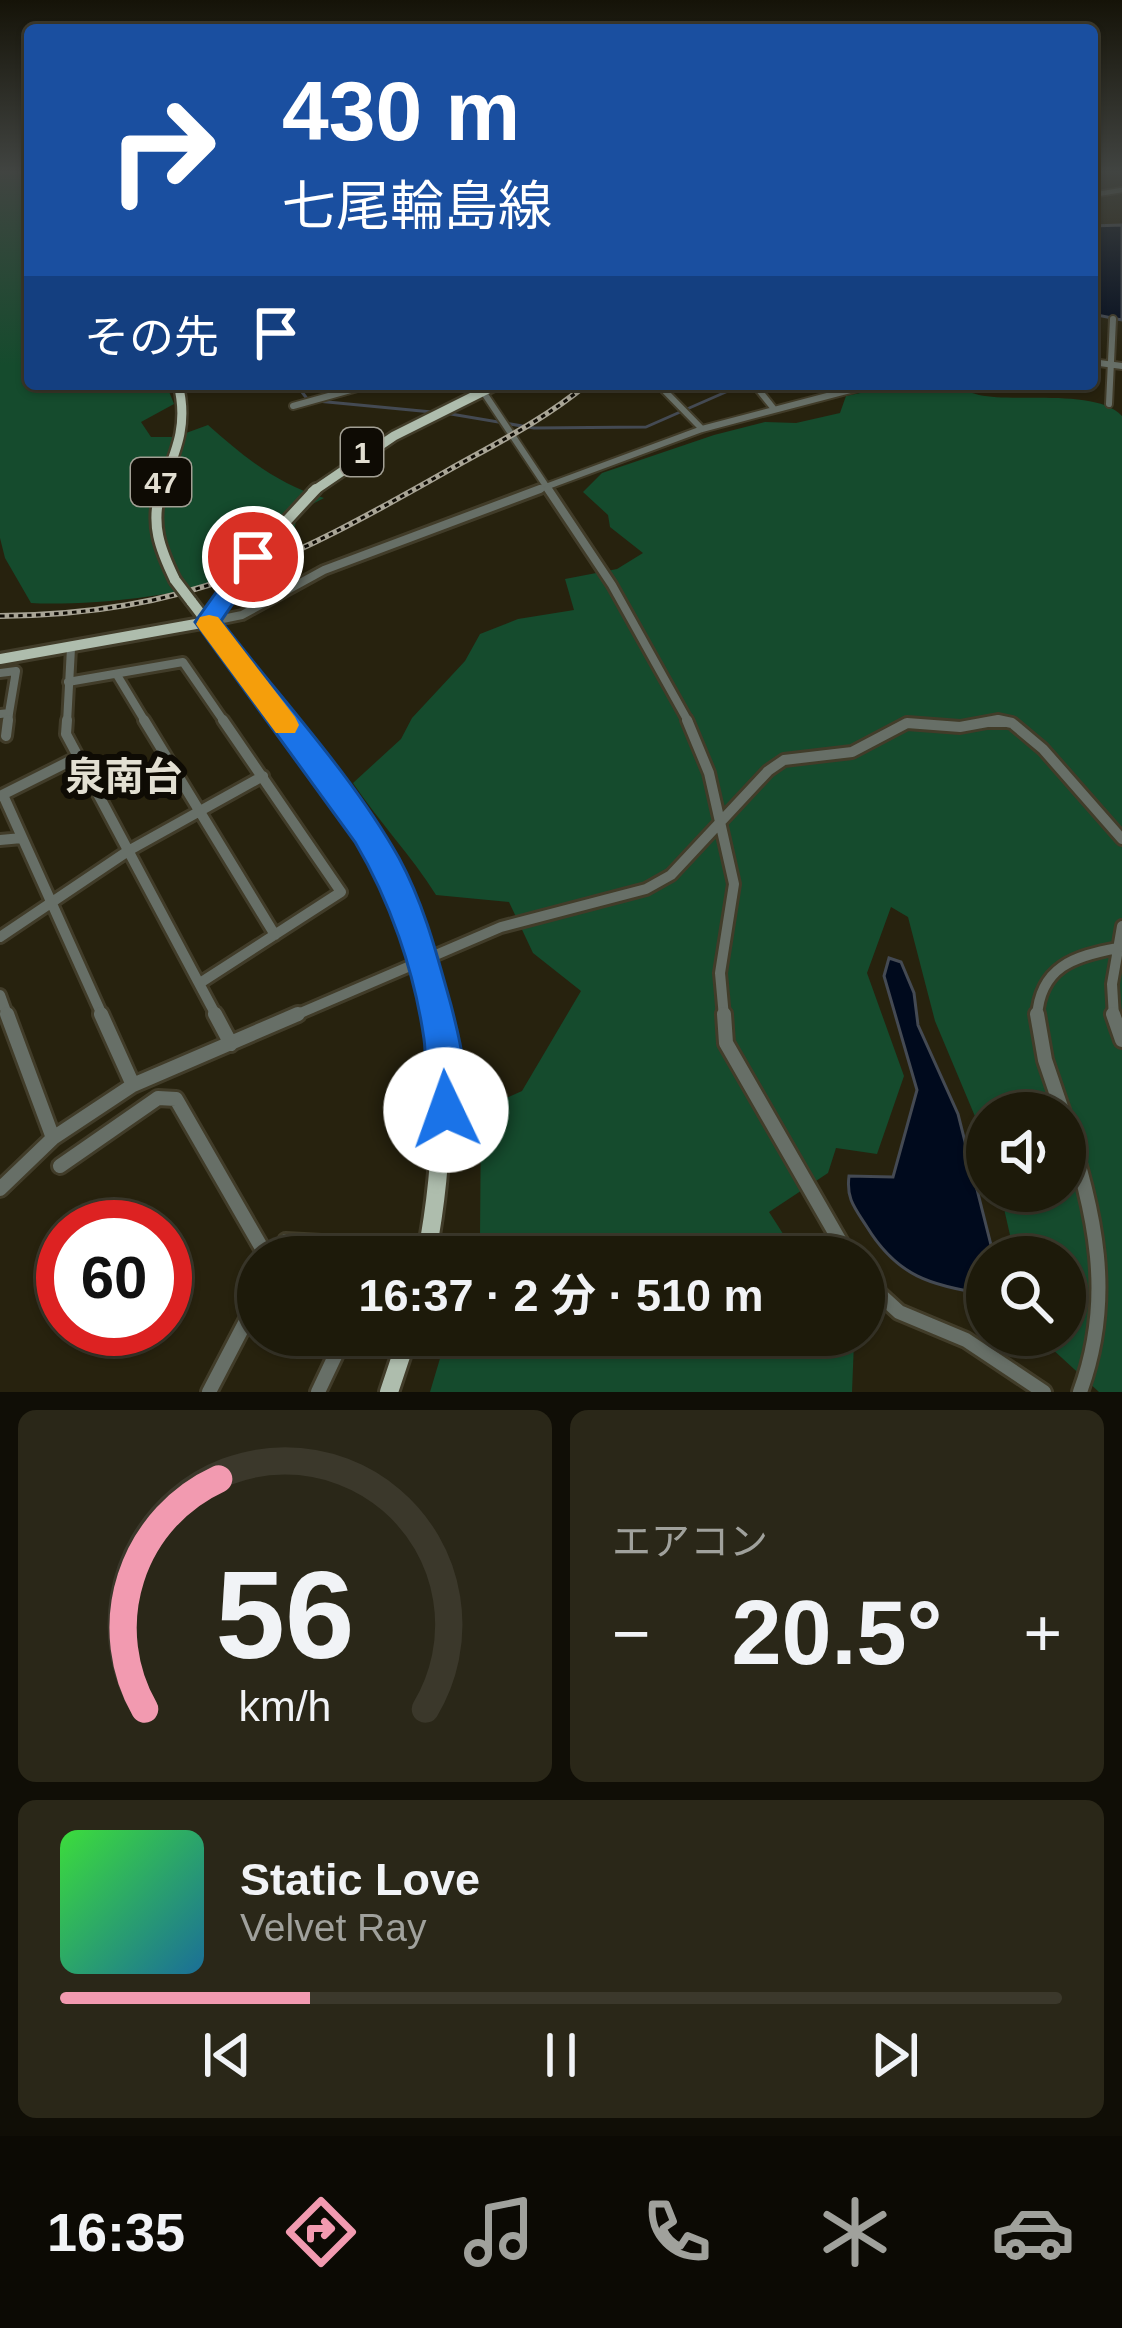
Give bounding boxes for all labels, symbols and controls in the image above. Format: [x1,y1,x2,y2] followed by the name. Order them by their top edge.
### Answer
[282,64,520,158] text: 430 m
[84,72,240,228] icon: right
[282,176,552,236] text: 七尾輪島線
[243,300,309,366] icon: arrive
[84,312,219,363] text: その先
[341,428,383,476] road number: 1
[131,458,191,506] road number: 47
[202,506,304,608] pin
[220,524,286,590] icon: arrive
[65,755,183,798] district label: 泉南台
[383,1047,509,1173] position arrow
[966,1092,1086,1356] map controls
[966,1092,1086,1212] button: sound
[36,1200,192,1356] speed limit sign: 60
[966,1236,1086,1356] button: search
[358,1270,764,1321] text: 16:37 · 2 分 · 510 m
[612,1520,768,1563] text: エアコン
[216,1545,354,1684] text: 56
[731,1583,943,1683] text: 20.5°
[612,1596,651,1670] text: −
[1023,1596,1062,1670] text: +
[239,1682,331,1730] text: km/h
[240,1854,480,1905] text: Static Love
[240,1906,426,1949] text: Velvet Ray
[194,2022,260,2088] icon: previous
[528,2022,594,2088] icon: pause
[862,2022,928,2088] icon: next
[279,2190,363,2274] icon: directions
[457,2190,541,2274] icon: music
[635,2190,719,2274] icon: phone
[813,2190,897,2274] icon: climate
[991,2190,1075,2274] icon: car
[47,2202,185,2262] text: 16:35

